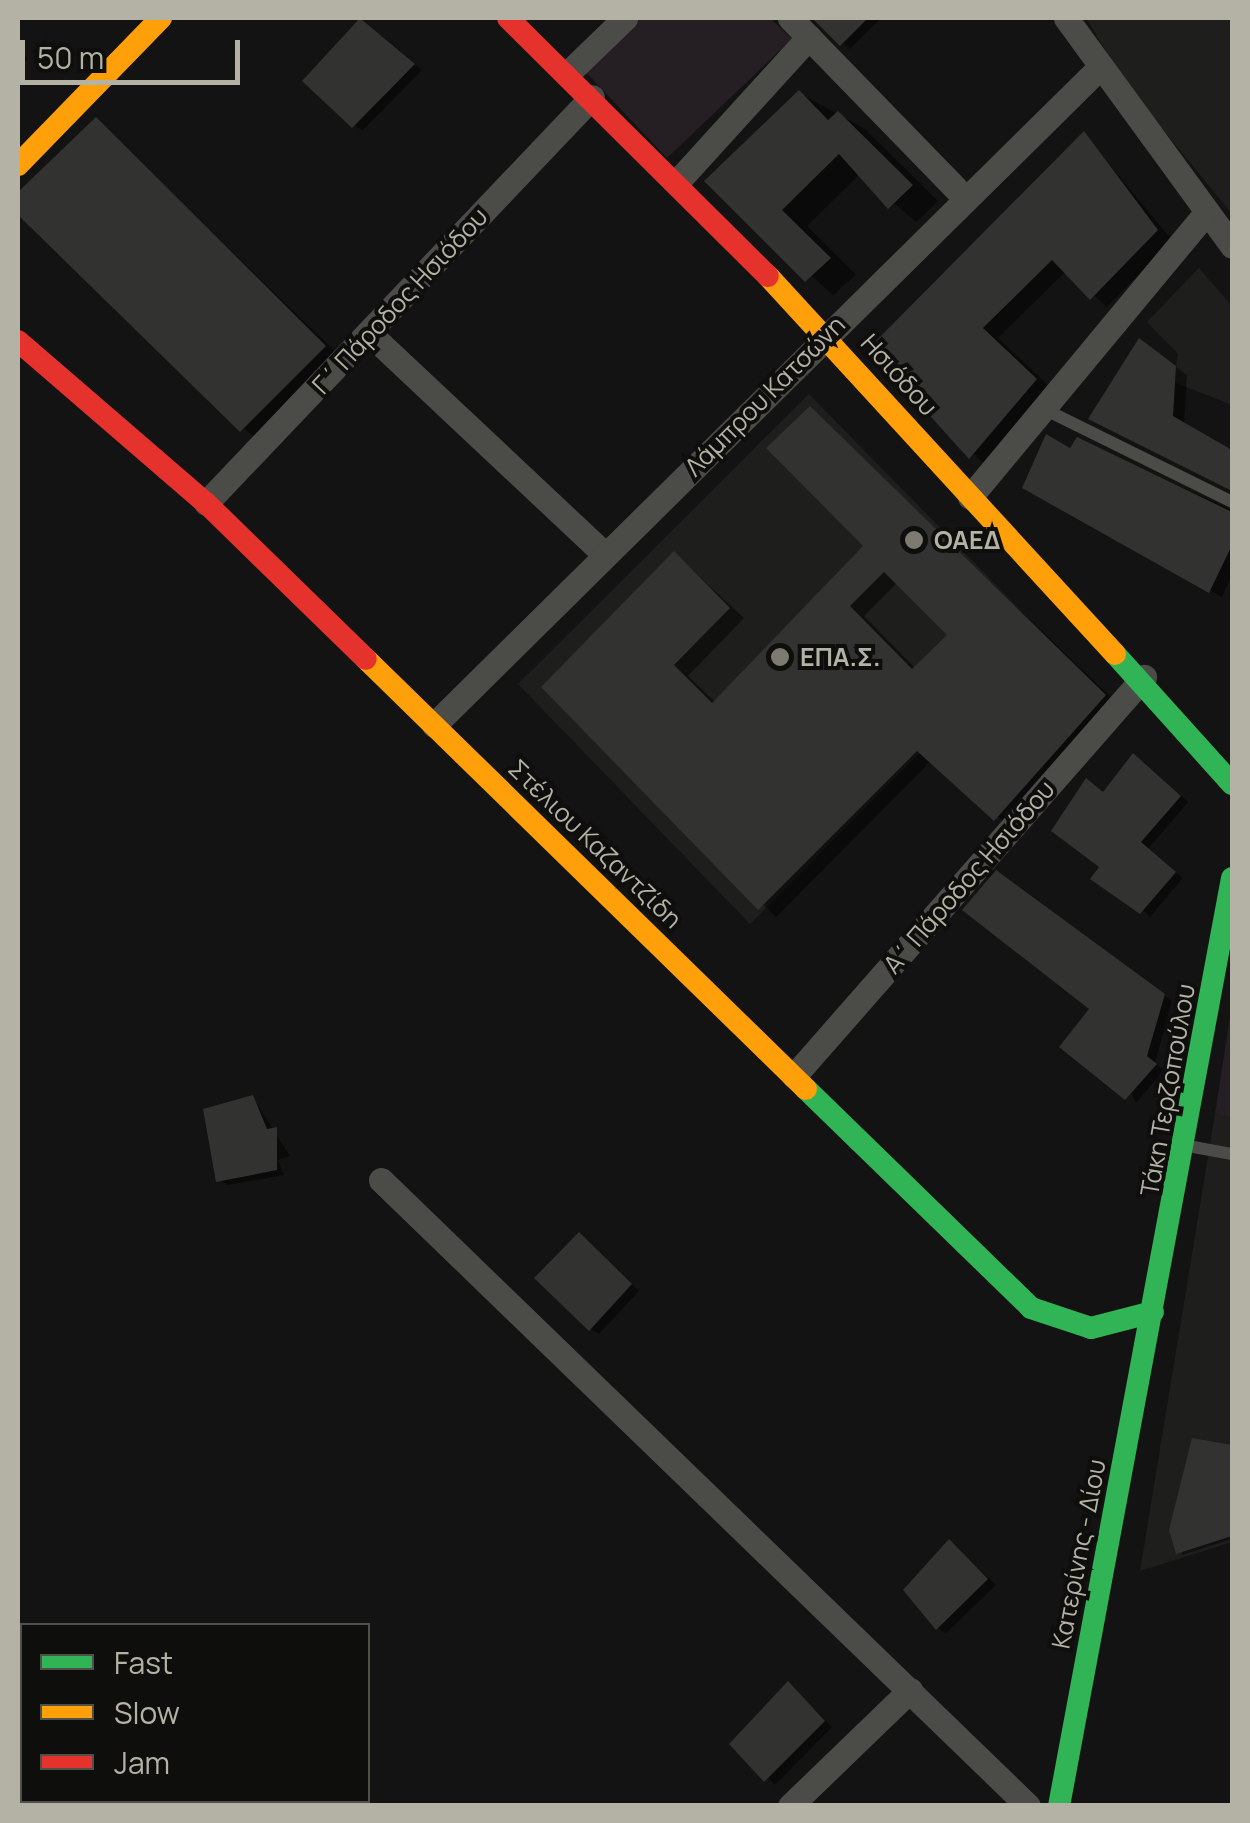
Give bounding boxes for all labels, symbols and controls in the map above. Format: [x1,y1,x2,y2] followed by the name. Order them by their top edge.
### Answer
[25,20,245,82] scale bar
[37,37,104,78] text: 50 m
[306,202,494,400] street label: Γ΄ Πάροδος Ησιόδου
[679,310,851,482] street label: Λάμπρου Κατσώνη
[855,328,943,422] street label: Ησιόδου
[934,525,1000,555] place label: ΟΑΕΔ
[903,529,925,551] marker: ΟΑΕΔ
[800,642,881,672] place label: ΕΠΑ.Σ.
[769,646,791,668] marker: ΕΠΑ.Σ.
[502,754,688,934] street label: Στέλιου Καζαντζίδη
[877,774,1061,980] street label: Α΄ Πάροδος Ησιόδου
[1135,982,1201,1198] street label: Τάκη Τερζοπούλου
[1046,1457,1112,1651] street label: Κατερίνης - Δίου
[20,1623,370,1803] legend
[114,1642,173,1683] text: Fast
[114,1692,180,1733] text: Slow
[114,1742,170,1783] text: Jam

